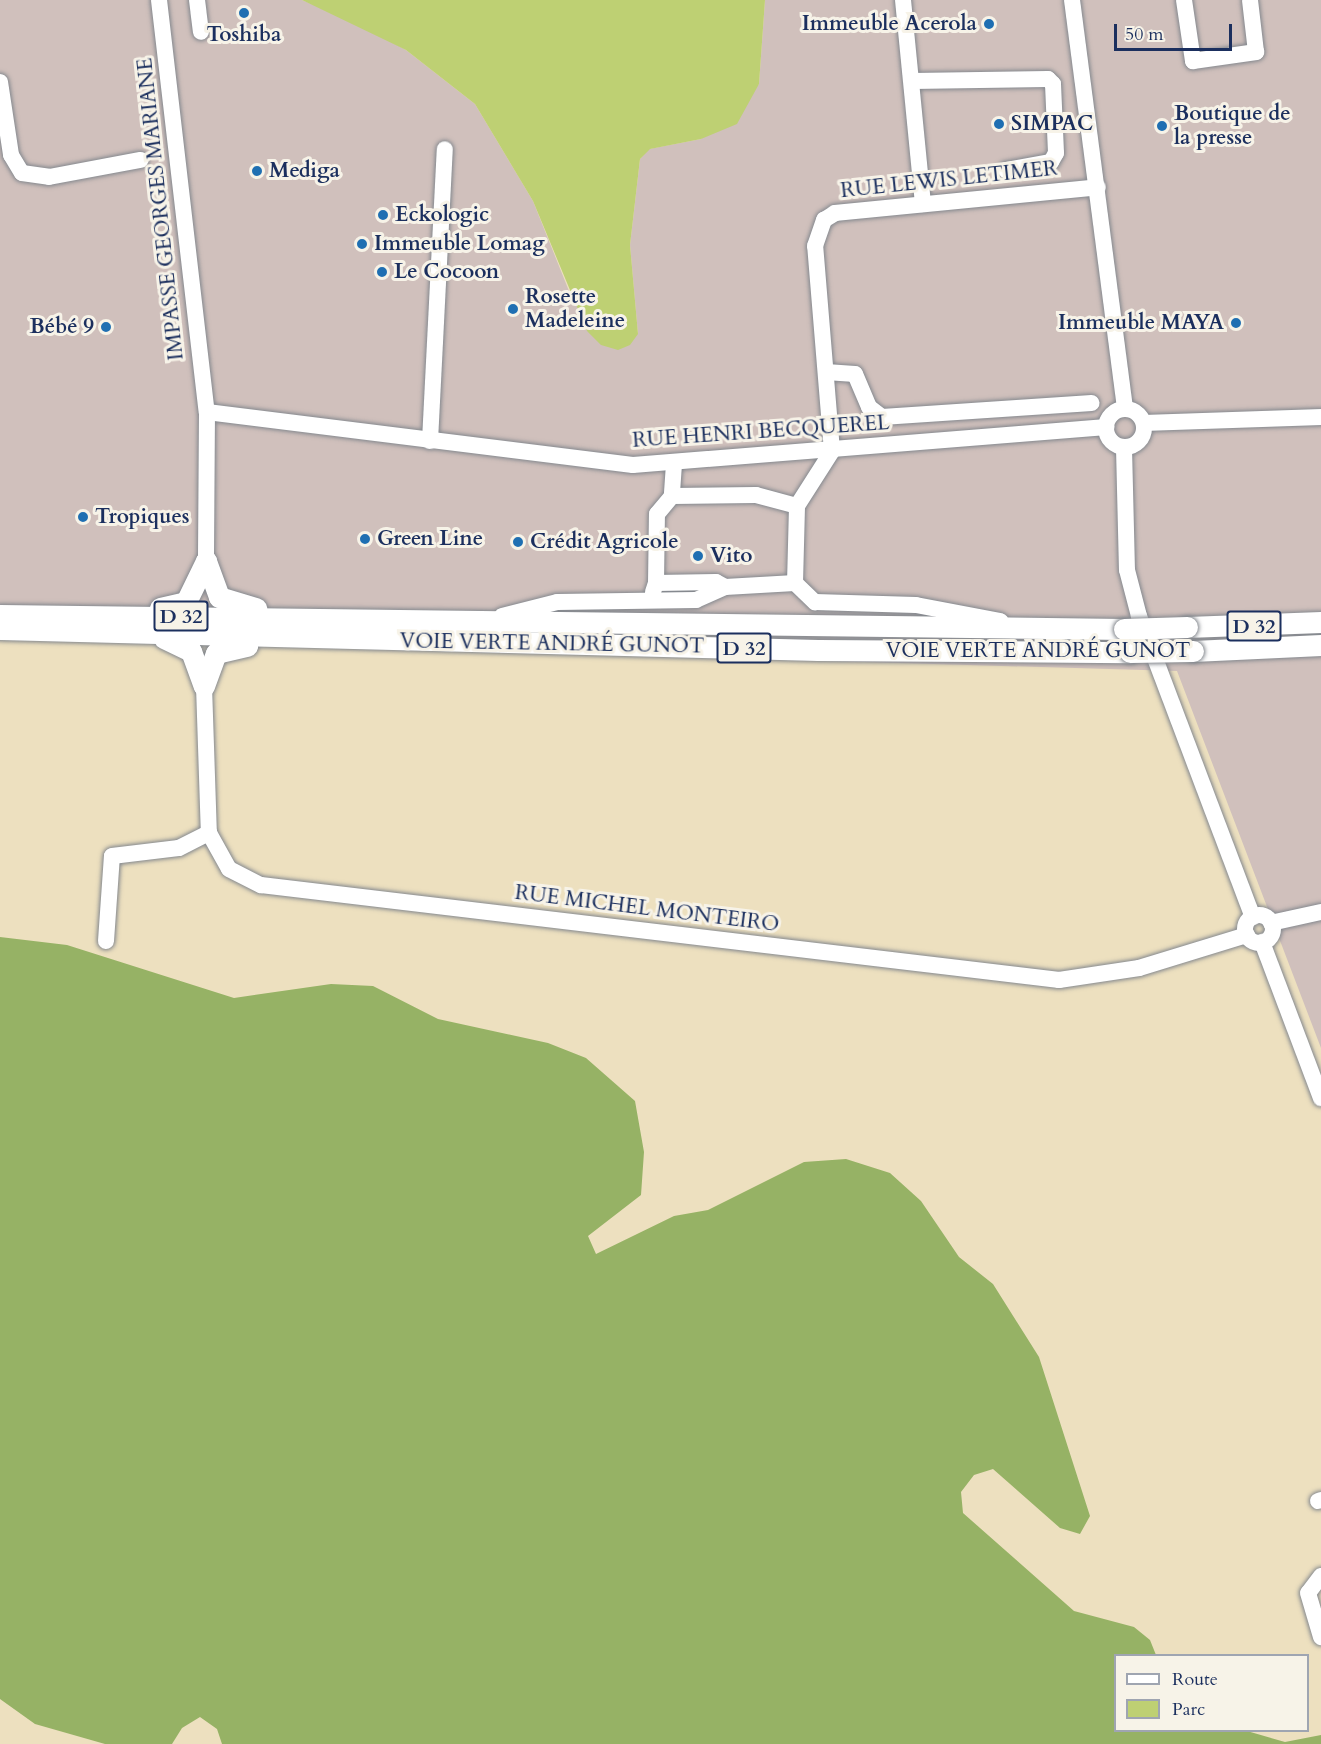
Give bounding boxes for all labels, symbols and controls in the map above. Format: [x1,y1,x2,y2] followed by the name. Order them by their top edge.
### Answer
[237,6,251,20] marker: Toshiba
[802,11,977,37] place label: Immeuble Acerola
[1117,12,1236,50] scale bar
[982,17,996,31] marker: Immeuble Acerola
[206,22,282,48] place label: Toshiba
[1125,22,1164,47] text: 50 m
[133,56,189,362] street label: IMPASSE GEORGES MARIANE
[1174,101,1291,151] place label: Boutique de la presse
[1011,111,1093,137] place label: SIMPAC
[992,117,1006,131] marker: SIMPAC
[1155,119,1169,133] marker: Boutique de la presse
[839,156,1059,204] street label: RUE LEWIS LETIMER
[269,158,340,184] place label: Mediga
[250,164,264,178] marker: Mediga
[395,202,489,228] place label: Eckologic
[376,208,390,222] marker: Eckologic
[374,231,545,257] place label: Immeuble Lomag
[355,237,369,251] marker: Immeuble Lomag
[394,259,499,285] place label: Le Cocoon
[375,265,389,279] marker: Le Cocoon
[525,284,625,334] place label: Rosette Madeleine
[506,302,520,316] marker: Rosette Madeleine
[1058,310,1224,336] place label: Immeuble MAYA
[30,314,94,340] place label: Bébé 9
[1229,316,1243,330] marker: Immeuble MAYA
[99,320,113,334] marker: Bébé 9
[632,410,890,454] street label: RUE HENRI BECQUEREL
[95,504,190,530] place label: Tropiques
[76,510,90,524] marker: Tropiques
[377,526,483,552] place label: Green Line
[530,529,679,555] place label: Crédit Agricole
[358,532,372,546] marker: Green Line
[511,535,525,549] marker: Crédit Agricole
[710,543,752,569] place label: Vito
[691,549,705,563] marker: Vito
[152,599,210,633] road number: D 32
[1226,609,1282,643] road number: D 32
[400,629,704,659] street label: VOIE VERTE ANDRÉ GUNOT
[716,631,772,665] road number: D 32
[886,638,1190,664] street label: VOIE VERTE ANDRÉ GUNOT
[513,880,781,938] street label: RUE MICHEL MONTEIRO
[1114,1654,1309,1732] legend
[1172,1667,1218,1692] text: Route
[1172,1697,1205,1722] text: Parc

